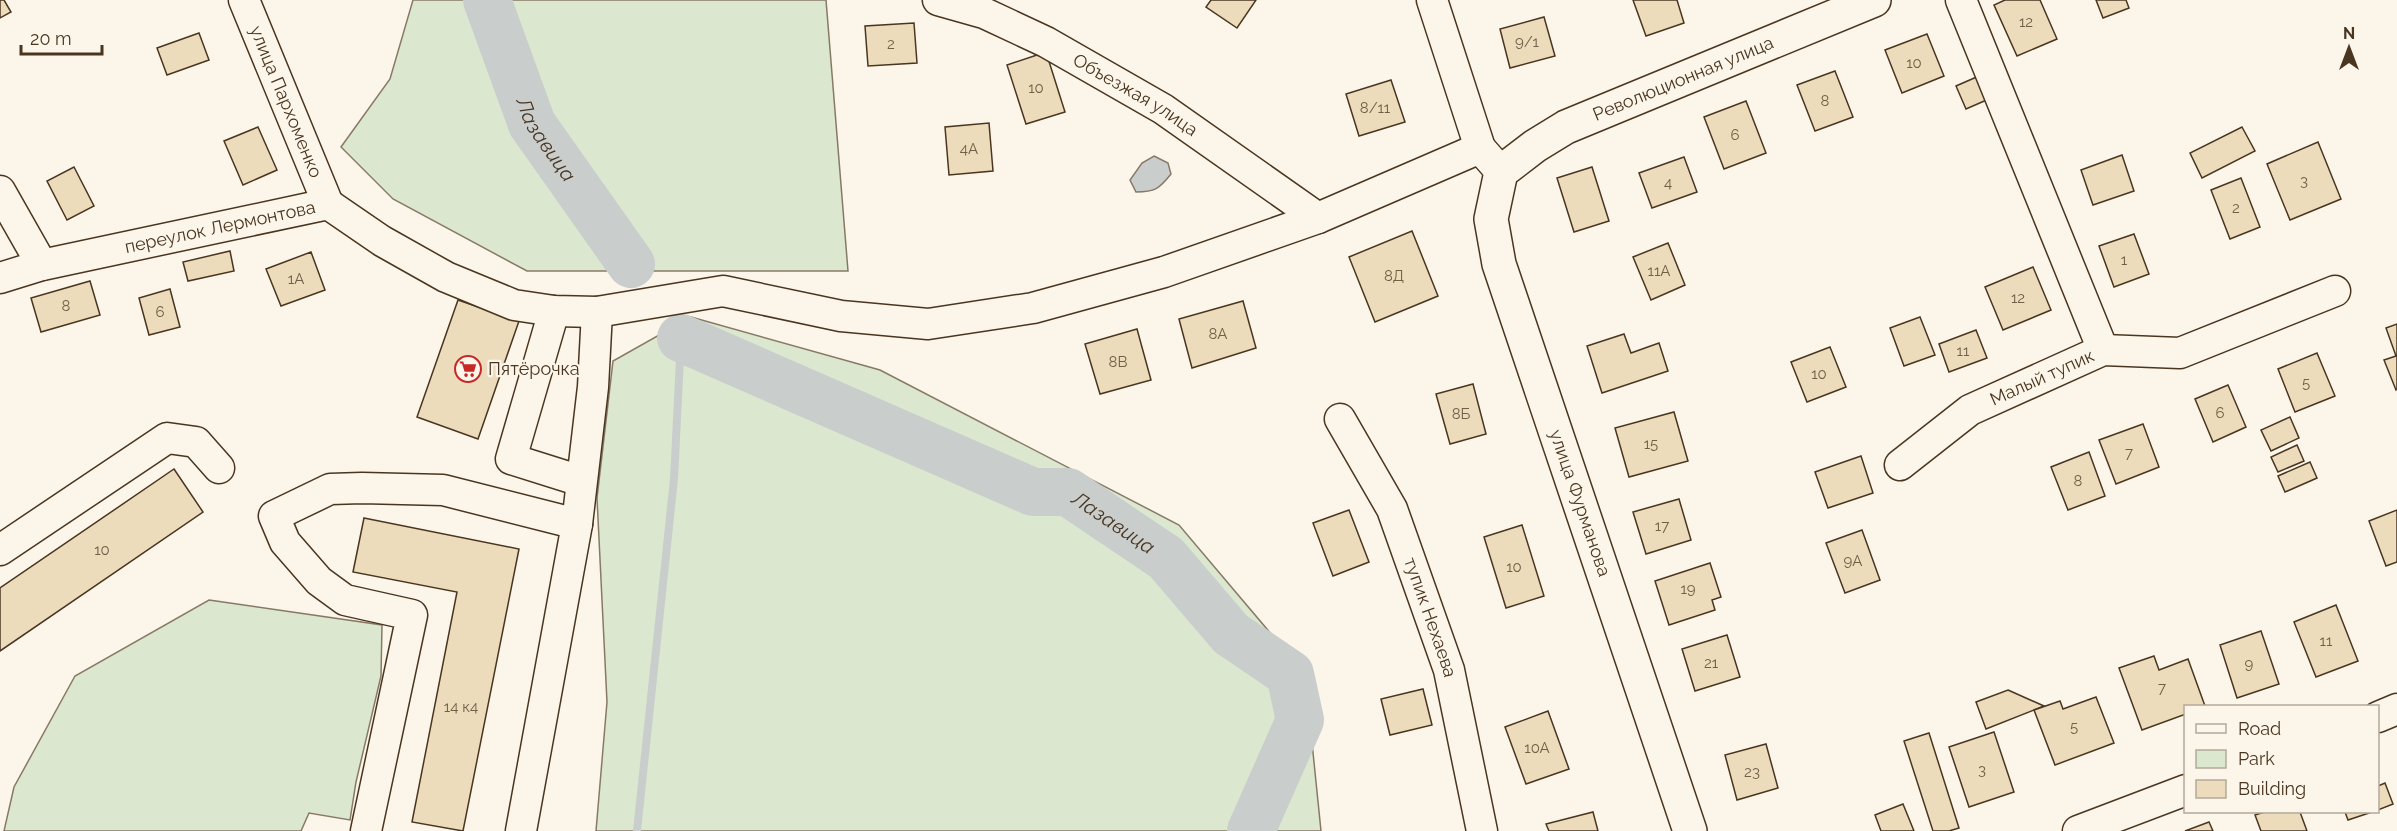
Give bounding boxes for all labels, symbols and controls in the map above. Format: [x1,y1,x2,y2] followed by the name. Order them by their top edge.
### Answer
[2019,13,2033,31] house number: 12
[21,18,102,56] scale bar
[2319,18,2379,78] north arrow
[246,22,327,181] street label: улица Пархоменко
[2343,24,2355,43] text: N
[30,28,72,49] text: 20 m
[1590,32,1776,125] street label: Революционная улица
[1515,33,1540,51] house number: 9/1
[887,35,895,53] house number: 2
[1069,49,1202,140] street label: Объезжая улица
[1906,54,1922,72] house number: 10
[1028,79,1044,97] house number: 10
[1821,92,1830,110] house number: 8
[511,93,581,186] water label: Лазавица
[1360,99,1391,117] house number: 8/11
[1730,126,1740,144] house number: 6
[960,140,978,158] house number: 4А
[2300,172,2308,190] house number: 3
[1664,174,1672,192] house number: 4
[123,196,317,257] street label: переулок Лермонтова
[2232,199,2240,217] house number: 2
[2121,251,2128,269] house number: 1
[1648,262,1670,280] house number: 11А
[1384,267,1404,285] house number: 8Д
[288,270,304,288] house number: 1А
[2011,289,2025,307] house number: 12
[62,297,71,315] house number: 8
[155,303,165,321] house number: 6
[1209,325,1227,343] house number: 8А
[1957,342,1970,360] house number: 11
[1986,344,2097,410] street label: Малый тупик
[1109,353,1127,371] house number: 8В
[453,354,483,384] supermarket icon: Пятёрочка
[488,358,580,379] place label: Пятёрочка
[1811,365,1827,383] house number: 10
[2302,374,2310,392] house number: 5
[2215,404,2225,422] house number: 6
[1452,405,1471,423] house number: 8Б
[1545,427,1615,579] street label: улица Фурманова
[1644,435,1658,453] house number: 15
[2125,444,2133,462] house number: 7
[2074,472,2083,490] house number: 8
[1066,486,1160,559] water label: Лазавица
[1655,517,1669,535] house number: 17
[94,541,110,559] house number: 10
[1844,552,1862,570] house number: 9А
[1400,554,1461,679] street label: тупик Нехаева
[1506,558,1522,576] house number: 10
[1680,580,1696,598] house number: 19
[2320,632,2333,650] house number: 11
[1704,654,1719,672] house number: 21
[2245,655,2254,673] house number: 9
[2158,679,2166,697] house number: 7
[444,698,478,716] house number: 14 к4
[2184,705,2379,813] legend
[2070,718,2078,736] house number: 5
[2238,718,2281,739] text: Road
[1524,739,1550,757] house number: 10А
[2238,748,2275,769] text: Park
[1978,761,1986,779] house number: 3
[1744,763,1760,781] house number: 23
[2238,778,2306,799] text: Building

